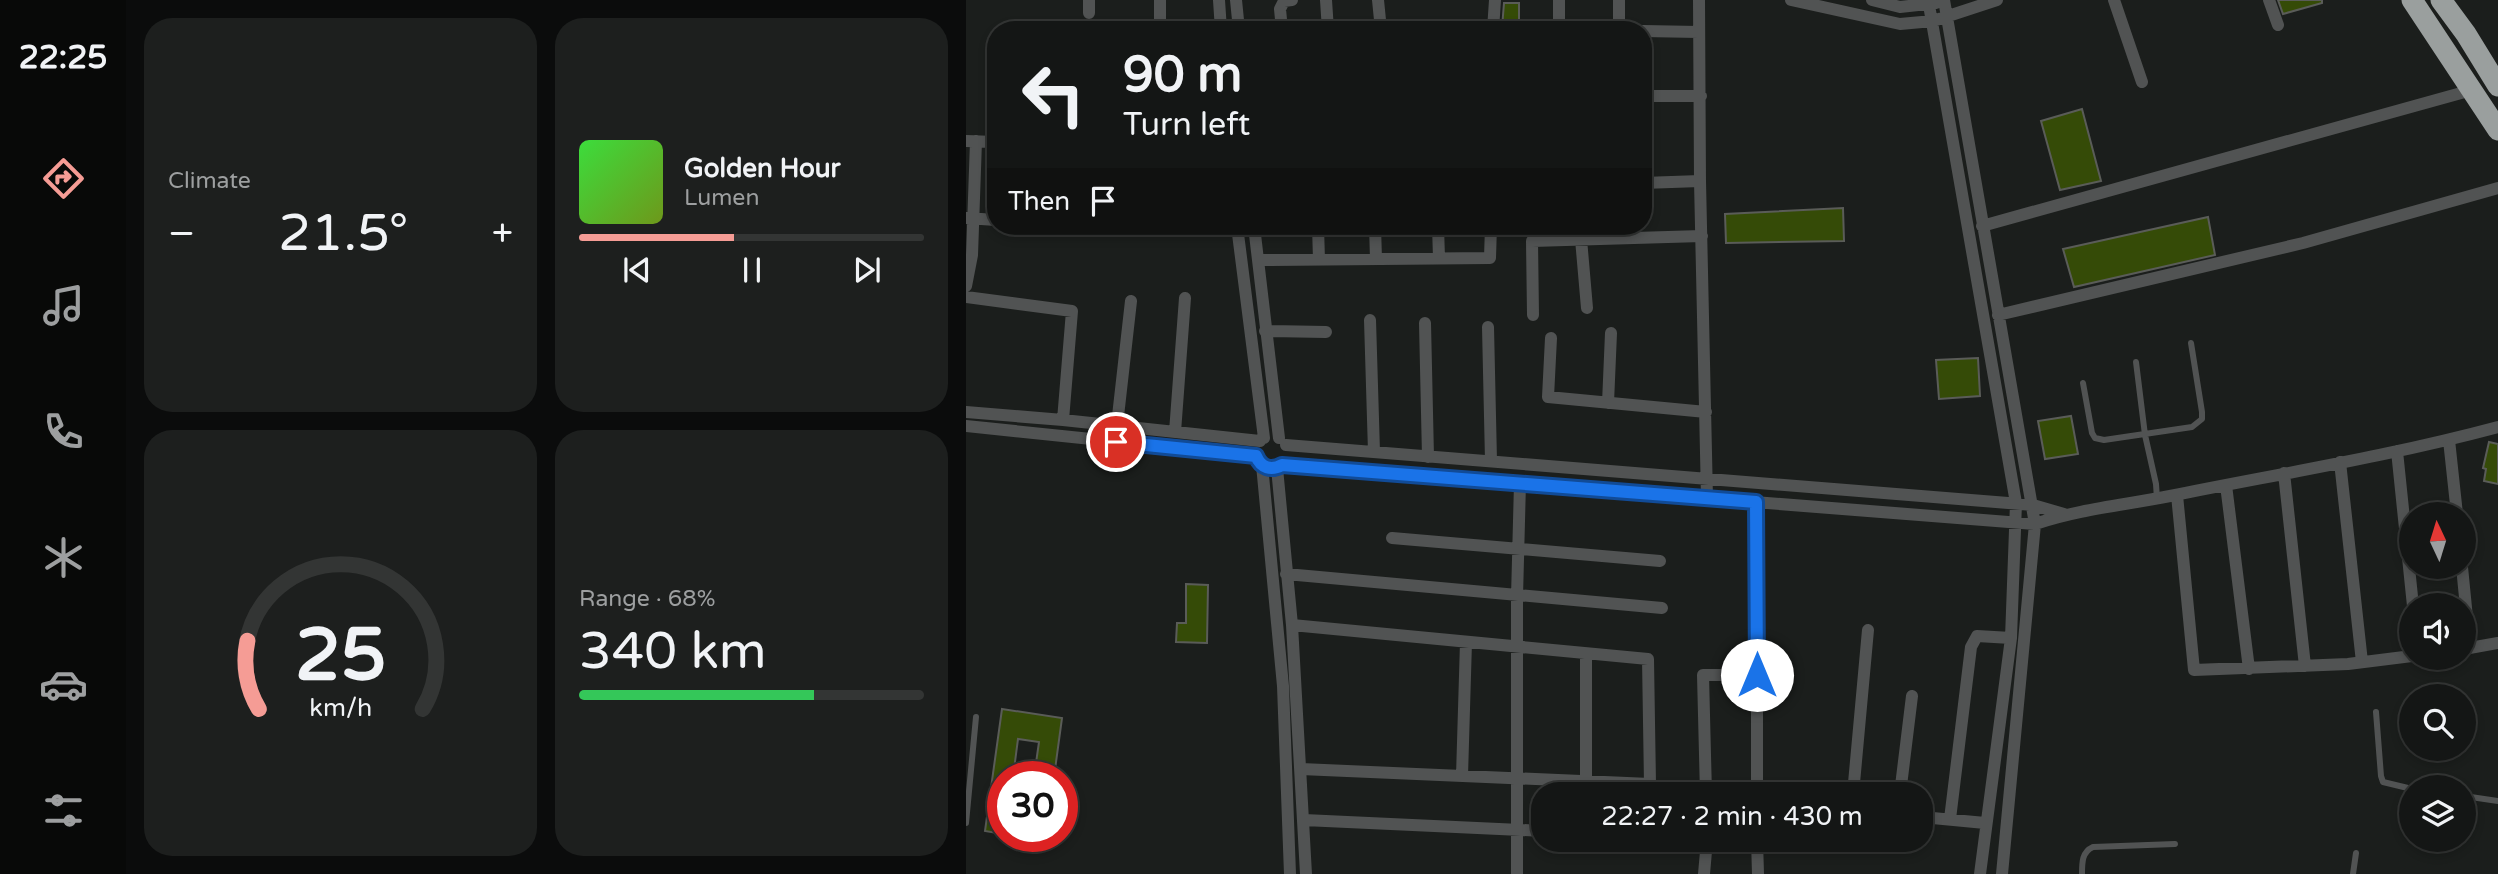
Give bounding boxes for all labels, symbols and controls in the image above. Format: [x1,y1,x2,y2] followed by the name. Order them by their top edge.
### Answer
[19,39,107,77] text: 22:25
[1123,46,1242,105] text: 90 m
[1008,49,1099,140] icon: left
[1123,106,1250,144] text: Turn left
[684,153,841,184] text: Golden Hour
[39,154,88,203] icon: directions
[168,167,251,195] text: Climate
[1084,182,1122,220] icon: arrive
[684,184,759,212] text: Lumen
[1008,186,1070,217] text: Then
[278,202,408,265] text: 21.5°
[168,211,195,257] text: −
[492,211,513,257] text: +
[618,251,656,289] icon: previous
[733,251,771,289] icon: pause
[848,251,886,289] icon: next
[39,281,88,330] icon: music
[39,407,88,456] icon: phone
[1086,412,1146,472] pin
[1097,423,1135,461] icon: arrive
[2399,502,2476,579] north arrow
[2399,502,2476,852] map controls
[39,533,88,582] icon: climate
[579,585,715,613] text: Range · 68%
[2399,593,2476,670] button: sound
[295,612,386,700] text: 25
[579,620,767,683] text: 340 km
[1720,638,1794,712] position arrow
[39,660,88,709] icon: car
[2399,684,2476,761] button: search
[309,693,372,723] text: km/h
[987,761,1078,852] speed limit sign: 30
[2399,775,2476,852] button: layers
[39,786,88,835] icon: filters
[1601,801,1863,832] text: 22:27 · 2 min · 430 m

